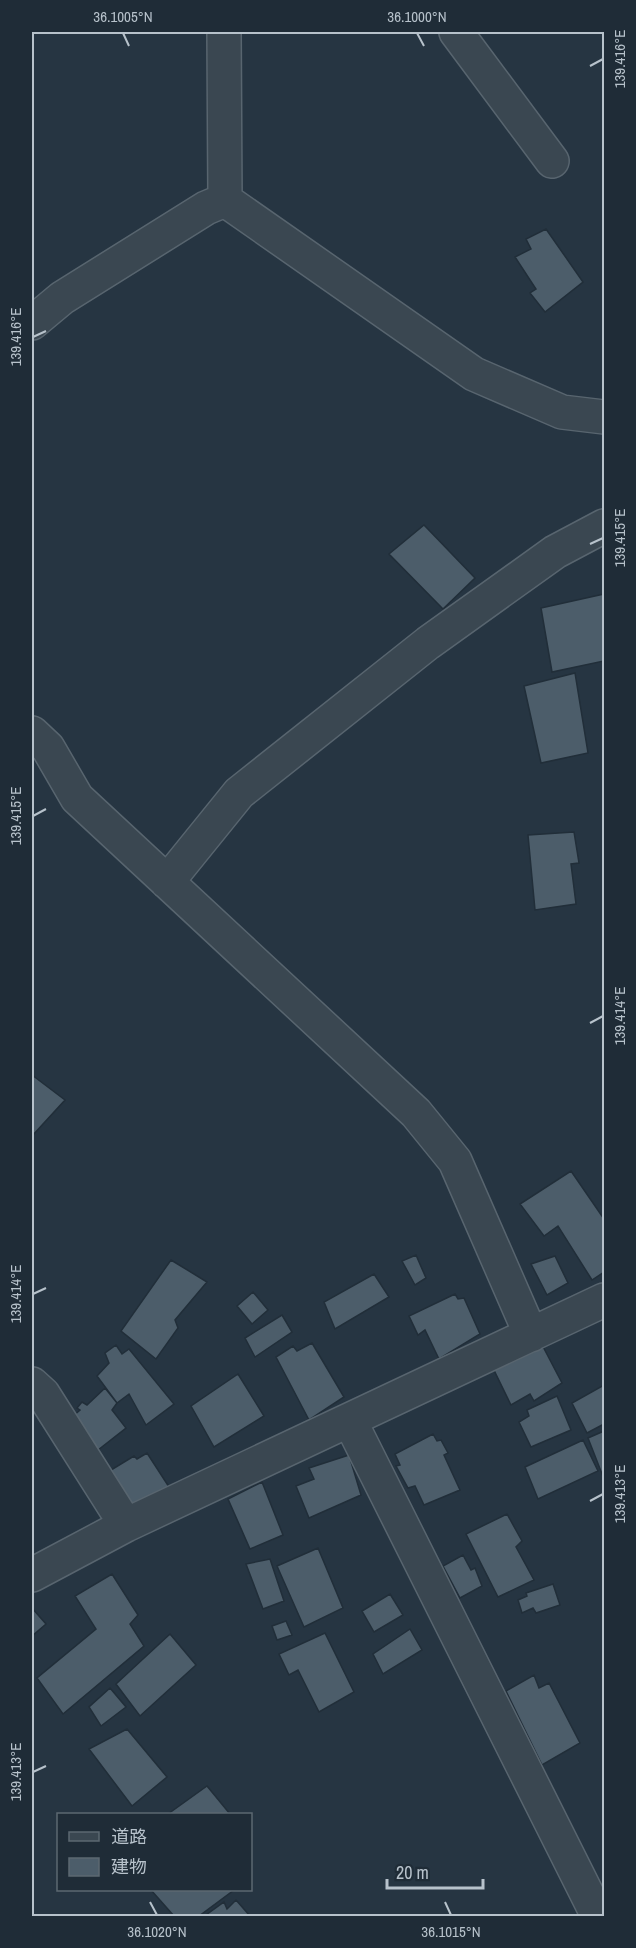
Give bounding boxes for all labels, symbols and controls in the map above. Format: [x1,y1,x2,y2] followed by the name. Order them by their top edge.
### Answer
[93,6,153,27] text: 36.1005°N
[387,6,447,27] text: 36.1000°N
[609,30,630,88] text: 139.416°E
[5,308,26,366] text: 139.416°E
[609,509,630,567] text: 139.415°E
[5,787,26,845] text: 139.415°E
[609,987,630,1045] text: 139.414°E
[5,1265,26,1323] text: 139.414°E
[609,1465,630,1523] text: 139.413°E
[5,1743,26,1801] text: 139.413°E
[57,1813,252,1891] legend
[111,1824,147,1849] text: 道路
[387,1852,483,1890] scale bar
[111,1854,147,1879] text: 建物
[396,1860,429,1885] text: 20 m
[127,1921,187,1942] text: 36.1020°N
[421,1921,481,1942] text: 36.1015°N

